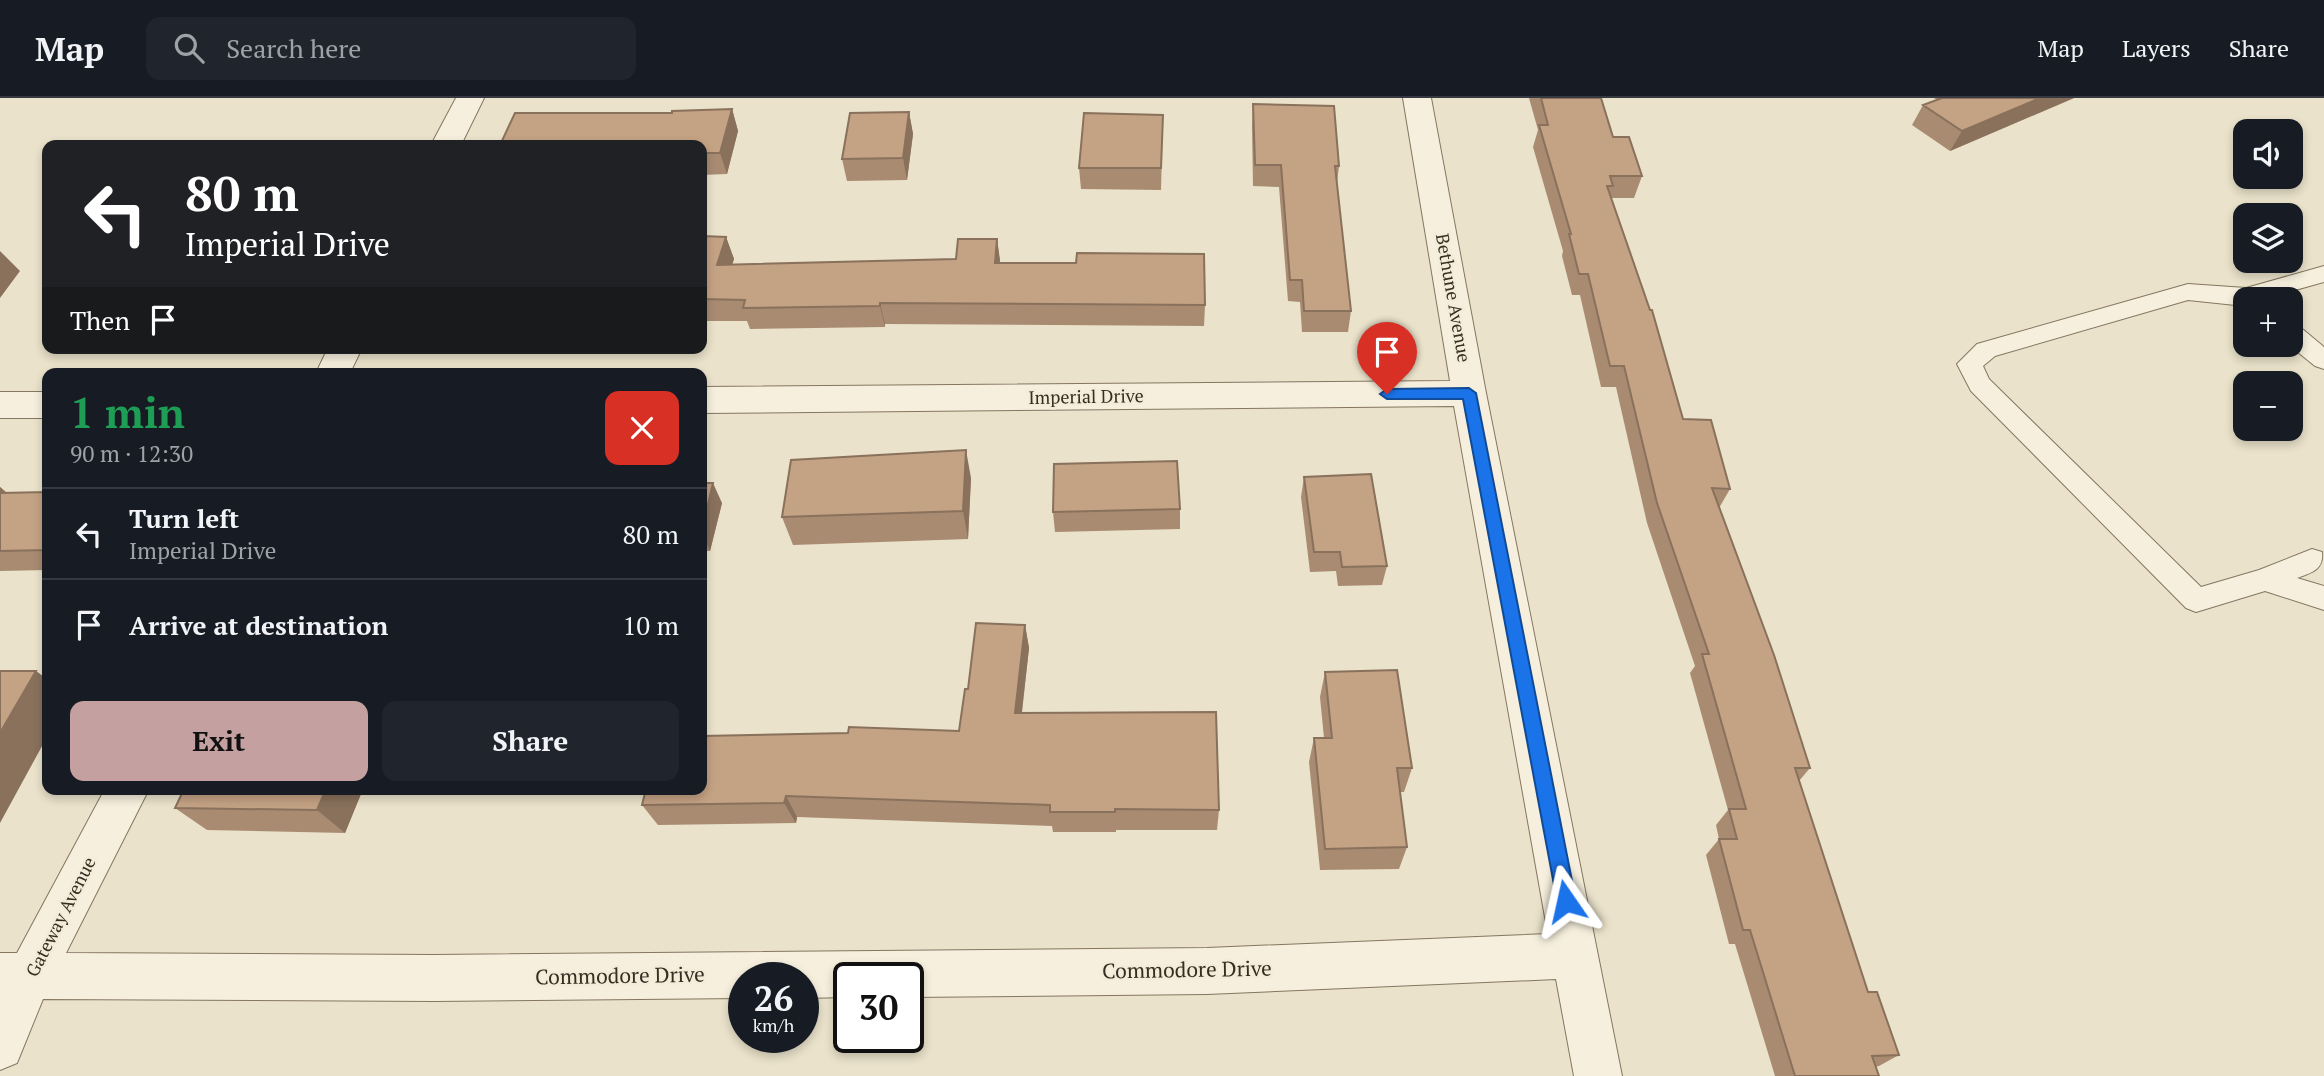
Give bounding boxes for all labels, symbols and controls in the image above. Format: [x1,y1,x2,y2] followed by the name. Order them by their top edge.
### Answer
[146,17,636,80] search box
[35,27,104,70] text: Map
[170,29,208,67] icon: search
[226,31,361,65] text: Search here
[2037,32,2084,64] text: Map
[2122,32,2191,64] text: Layers
[2229,32,2289,64] text: Share
[2233,119,2303,441] map controls
[2233,119,2303,189] button: sound
[185,160,299,225] text: 80 m
[70,168,161,259] icon: left
[2233,203,2303,273] button: layers
[185,223,390,265] text: Imperial Drive
[1431,232,1477,364] street label: Bethune Avenue
[2233,287,2303,357] button: +
[144,301,182,339] icon: arrive
[70,303,130,337] text: Then
[1357,322,1417,394] pin
[1368,333,1406,371] icon: arrive
[2233,371,2303,441] button: −
[1028,383,1144,409] street label: Imperial Drive
[70,384,185,440] text: 1 min
[605,391,679,465] button: close
[70,438,193,469] text: 90 m · 12:30
[129,501,239,535] text: Turn left
[70,515,108,553] icon: left
[623,517,679,551] text: 80 m
[129,535,276,566] text: Imperial Drive
[70,606,108,644] icon: arrive
[129,608,388,642] text: Arrive at destination
[623,608,679,642] text: 10 m
[70,701,368,781] button: Exit
[382,701,679,781] button: Share
[20,853,101,981] street label: Gateway Avenue
[1529,864,1603,938] position arrow
[1102,954,1272,984] street label: Commodore Drive
[535,960,705,990] street label: Commodore Drive
[833,962,924,1053] speed limit sign: 30
[754,975,793,1021] text: 26
[753,1013,794,1037] text: km/h

